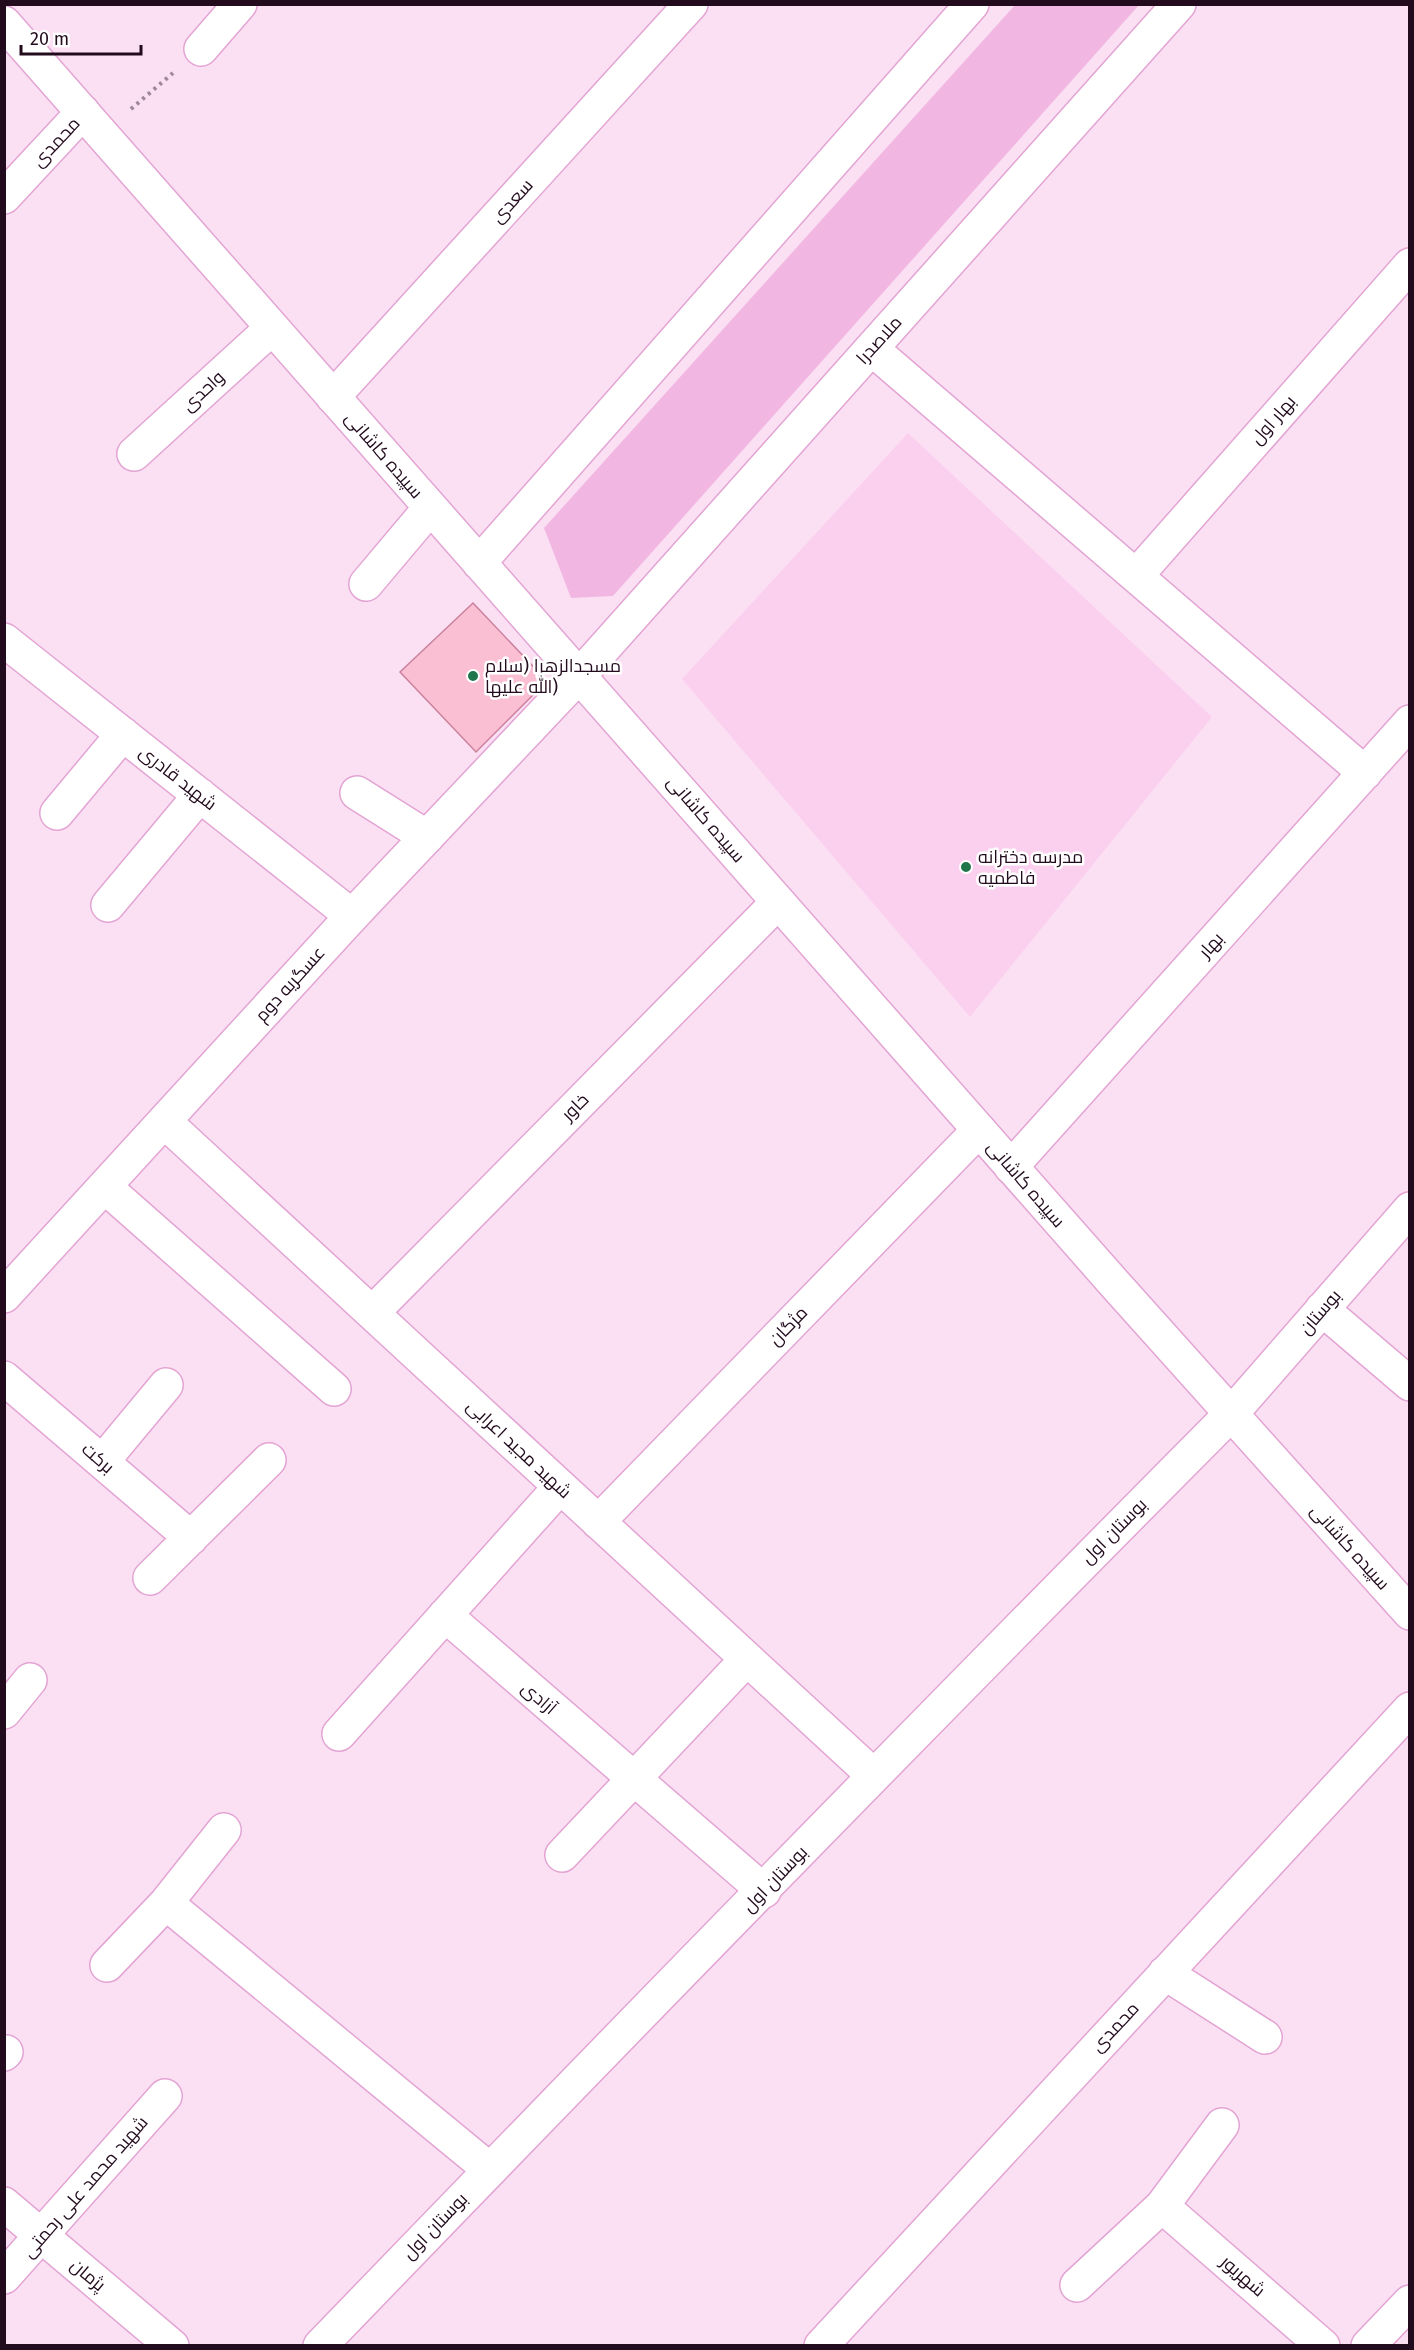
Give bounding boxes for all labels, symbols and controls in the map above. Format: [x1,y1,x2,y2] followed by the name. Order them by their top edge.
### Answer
[21,18,141,56] scale bar
[30,28,69,50] text: 20 m
[27,112,85,172] street label: محمدی
[486,174,538,228] street label: سعدی
[852,311,906,369] street label: ملاصدرا
[177,366,229,416] street label: واحدی
[1246,391,1300,449] street label: بهار اول
[340,407,428,503] street label: سپیده کاشانی
[485,655,621,698] place label: مسجدالزهرا (سلام الله علیها)
[466,669,480,683] marker: مسجدالزهرا (سلام الله علیها)
[135,741,221,815] street label: شهید قادری
[662,771,750,867] street label: سپیده کاشانی
[978,846,1083,889] place label: مدرسه دخترانه فاطمیه
[959,860,973,874] marker: مدرسه دخترانه فاطمیه
[1193,928,1228,963] street label: بهار
[250,942,330,1027] street label: عسگریه دوم
[556,1089,593,1126] street label: خاور
[982,1136,1070,1232] street label: سپیده کاشانی
[1294,1285,1346,1339] street label: بوستان
[764,1302,812,1350] street label: مژگان
[462,1395,576,1503] street label: شهید مجید اعرابی
[77,1438,119,1478] street label: برکت
[1076,1493,1152,1569] street label: بوستان اول
[1306,1500,1394,1594] street label: سپیده کاشانی
[517,1677,561,1719] street label: آزادی
[738,1841,812,1917] street label: بوستان اول
[1086,1997,1144,2057] street label: محمدی
[18,2112,152,2262] street label: شهید محمد علی رحمتی
[398,2188,472,2264] street label: بوستان اول
[1215,2250,1270,2301] street label: شهریور
[65,2254,110,2297] street label: پژمان

